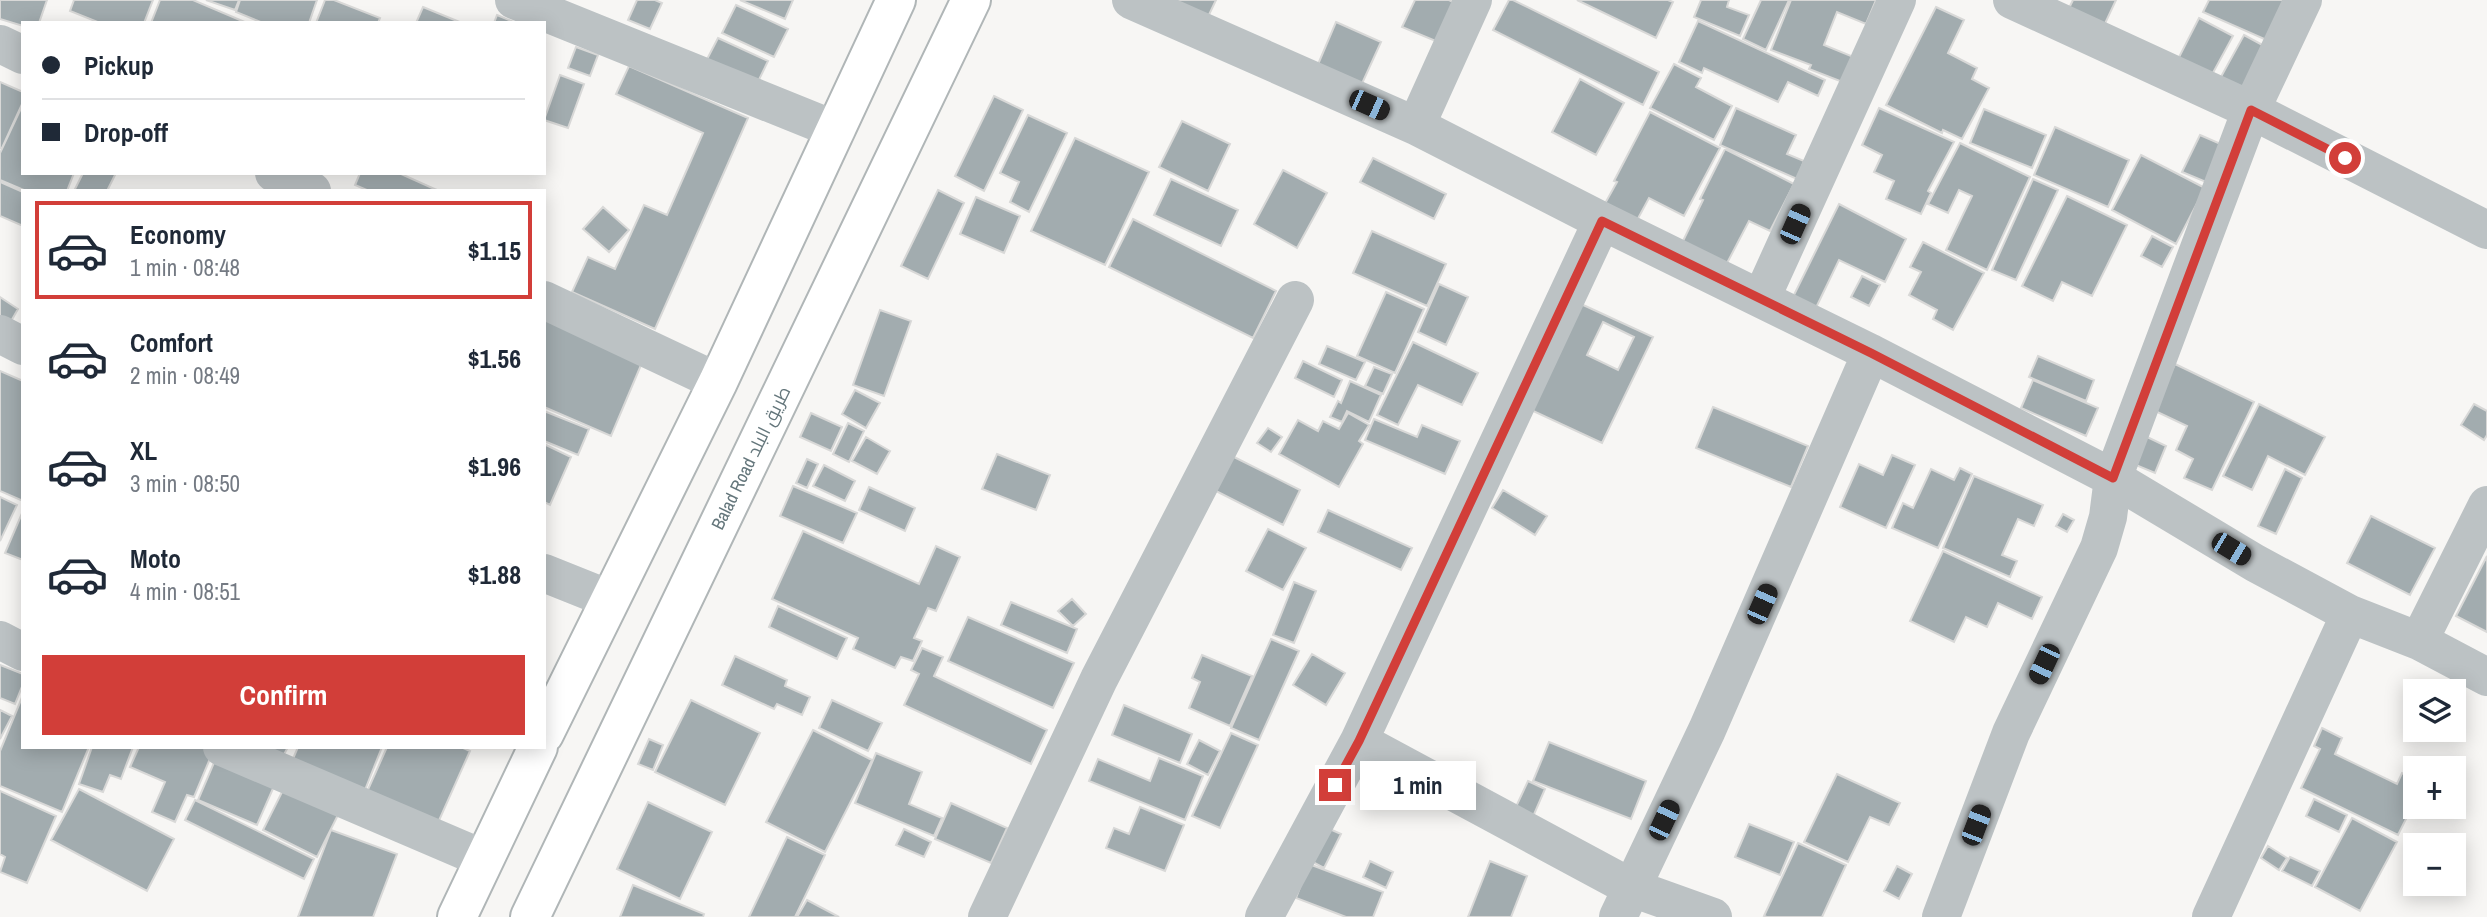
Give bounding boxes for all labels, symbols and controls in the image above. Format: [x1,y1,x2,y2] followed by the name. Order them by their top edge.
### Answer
[84,48,154,83] text: Pickup
[1346,87,1393,123] car
[84,115,168,150] text: Drop-off
[2329,142,2361,174] route start
[1777,201,1814,247] car
[130,217,226,252] text: Economy
[46,219,109,282] icon: car
[468,233,521,268] text: $1.15
[130,252,240,283] text: 1 min · 08:48
[130,325,213,360] text: Comfort
[46,327,109,390] icon: car
[468,341,521,376] text: $1.56
[130,360,240,391] text: 2 min · 08:49
[705,382,796,534] street label: Balad Road طريق البلد
[130,433,157,468] text: XL
[46,435,109,498] icon: car
[468,449,521,484] text: $1.96
[130,468,240,499] text: 3 min · 08:50
[2208,529,2255,569] car
[130,541,181,576] text: Moto
[46,543,109,606] icon: car
[468,557,521,592] text: $1.88
[130,576,240,607] text: 4 min · 08:51
[1744,581,1781,627] car
[2026,641,2063,687] car
[42,655,525,735] button: Confirm
[2403,679,2466,896] map controls
[2403,679,2466,742] button: layers
[2403,756,2466,819] button: +
[1360,760,1475,810] callout: 1 min
[1319,769,1351,801] route end
[1393,770,1443,801] text: 1 min
[1646,797,1683,843] car
[1959,802,1994,848] car
[2403,833,2466,896] button: −

